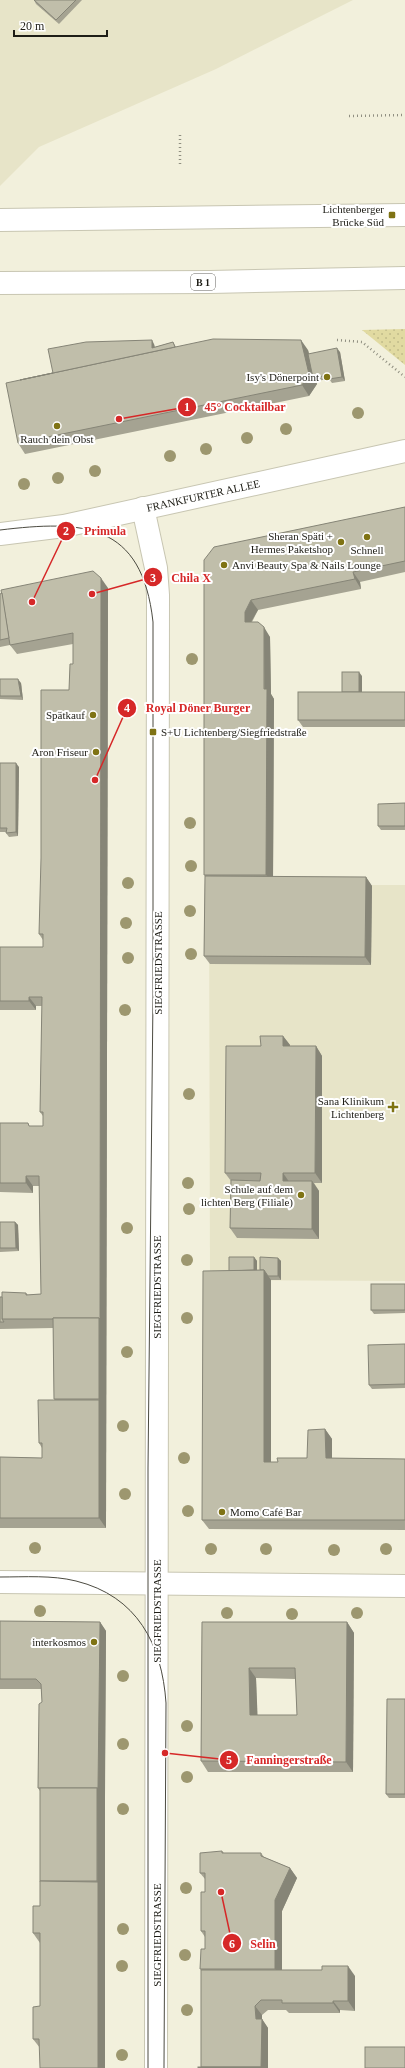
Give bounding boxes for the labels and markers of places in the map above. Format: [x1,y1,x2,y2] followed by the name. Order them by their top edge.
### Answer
[323,203,384,228] place label: Lichtenberger Brücke Süd
[387,210,397,220] marker: Lichtenberger Brücke Süd
[246,371,319,383] place label: Isy's Dönerpoint
[322,372,332,382] marker: Isy's Dönerpoint
[177,395,294,419] callout: 45° Cocktailbar
[52,421,62,431] marker: Rauch dein Obst
[20,433,94,445] place label: Rauch dein Obst
[56,519,134,543] callout: Primula
[251,530,333,555] place label: Sheran Späti + Hermes Paketshop
[362,532,372,542] marker: Schnell
[336,537,346,547] marker: Sheran Späti + Hermes Paketshop
[351,544,384,556] place label: Schnell
[232,559,381,571] place label: Anvi Beauty Spa & Nails Lounge
[219,560,229,570] marker: Anvi Beauty Spa & Nails Lounge
[143,565,218,589] callout: Chila X
[117,696,258,720] callout: Royal Döner Burger
[46,709,85,721] place label: Spätkauf
[88,710,98,720] marker: Spätkauf
[161,726,307,738] place label: S+U Lichtenberg/Siegfriedstraße
[148,727,158,737] marker: S+U Lichtenberg/Siegfriedstraße
[31,746,88,758] place label: Aron Friseur
[91,747,101,757] marker: Aron Friseur
[318,1095,384,1120] place label: Sana Klinikum Lichtenberg
[387,1101,399,1113] marker: Sana Klinikum Lichtenberg
[201,1183,293,1209] place label: Schule auf dem lichten Berg (Filiale)
[296,1190,306,1200] marker: Schule auf dem lichten Berg (Filiale)
[230,1506,302,1518] place label: Momo Café Bar
[217,1507,227,1517] marker: Momo Café Bar
[32,1636,86,1648] place label: interkosmos
[89,1637,99,1647] marker: interkosmos
[219,1748,340,1772] callout: Fanningerstraße
[222,1931,283,1955] callout: Selin

